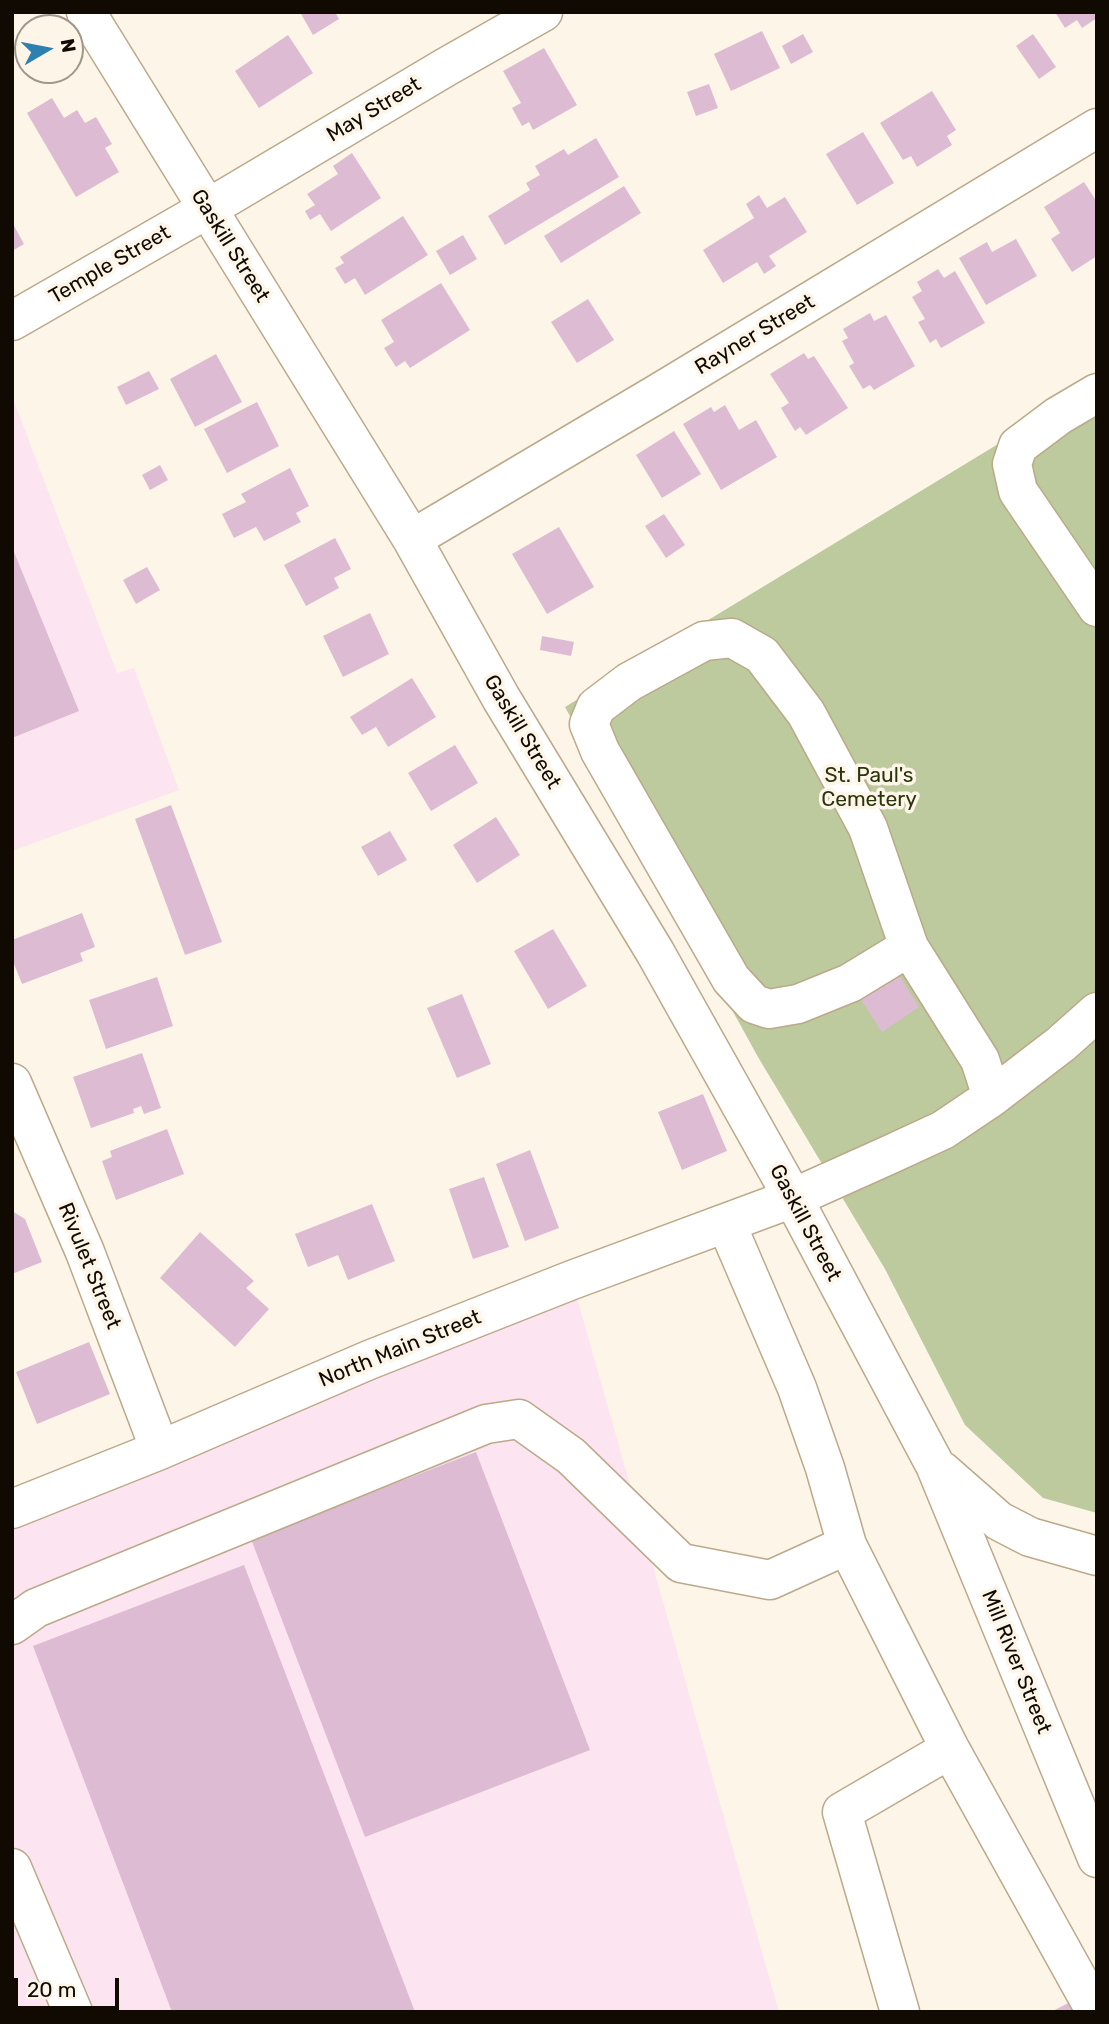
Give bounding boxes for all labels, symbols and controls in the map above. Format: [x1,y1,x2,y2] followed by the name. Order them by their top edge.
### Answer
[14,14,84,84] north arrow
[56,37,81,54] text: N
[322,72,426,148] street label: May Street
[185,185,275,307] street label: Gaskill Street
[45,220,175,310] street label: Temple Street
[691,289,819,381] street label: Rayner Street
[478,670,566,794] street label: Gaskill Street
[821,763,917,813] park label: St. Paul's Cemetery
[764,1160,846,1286] street label: Gaskill Street
[52,1199,126,1333] street label: Rivulet Street
[315,1305,485,1393] street label: North Main Street
[976,1586,1056,1738] street label: Mill River Street
[18,1965,122,2009] scale bar
[27,1977,76,2002] text: 20 m

